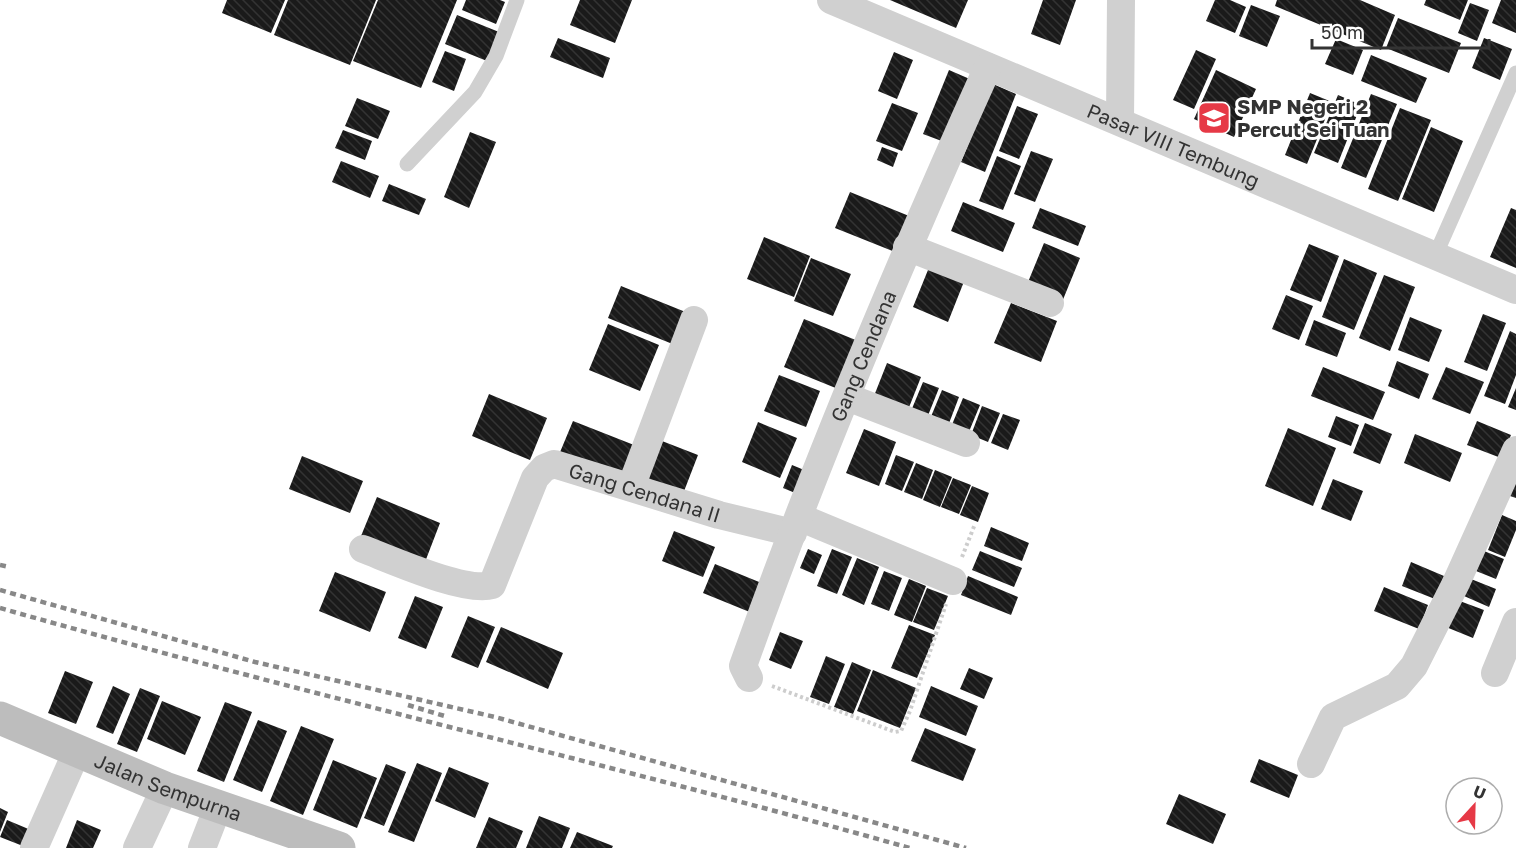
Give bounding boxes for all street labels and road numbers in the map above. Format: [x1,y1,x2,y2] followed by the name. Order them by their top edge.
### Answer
[1084,98,1264,192] street label: Pasar VIII Tembung
[825,287,901,425] street label: Gang Cendana
[566,457,724,527] street label: Gang Cendana II
[91,748,245,826] street label: Jalan Sempurna

